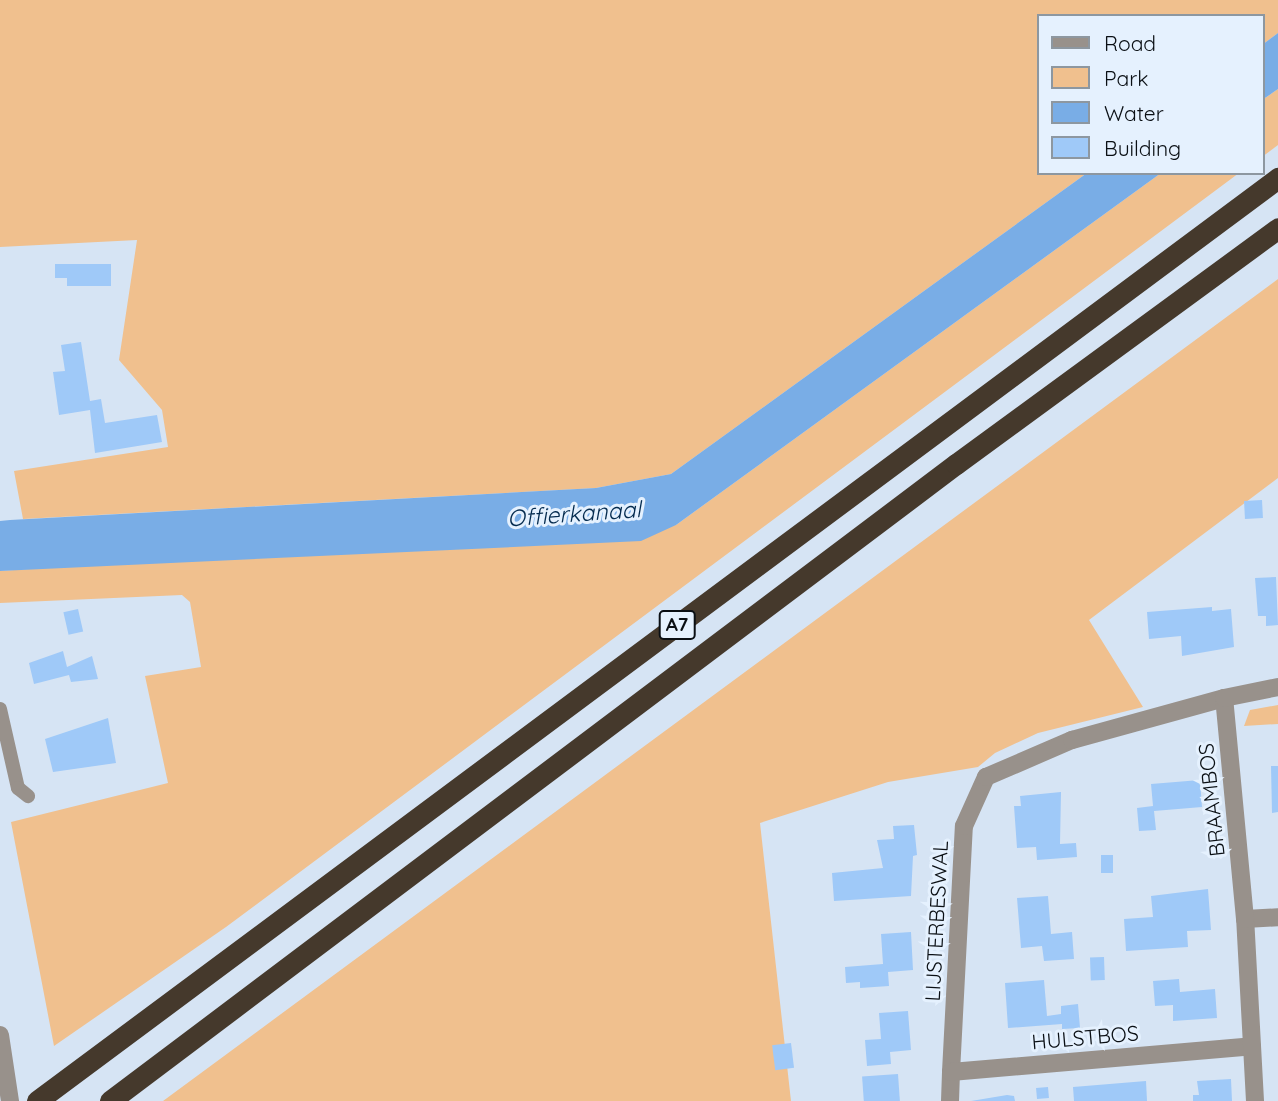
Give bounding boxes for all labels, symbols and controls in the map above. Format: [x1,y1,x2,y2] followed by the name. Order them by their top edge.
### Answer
[1036,14,1264,175] legend
[1104,30,1156,56] text: Road
[1104,65,1148,91] text: Park
[1104,100,1164,126] text: Water
[1104,135,1181,161] text: Building
[506,496,642,532] water label: Offierkanaal
[658,610,696,640] road number: A7
[1193,742,1229,858] street label: BRAAMBOS
[919,840,953,1002] street label: LIJSTERBESWAL
[1030,1020,1140,1054] street label: HULSTBOS

